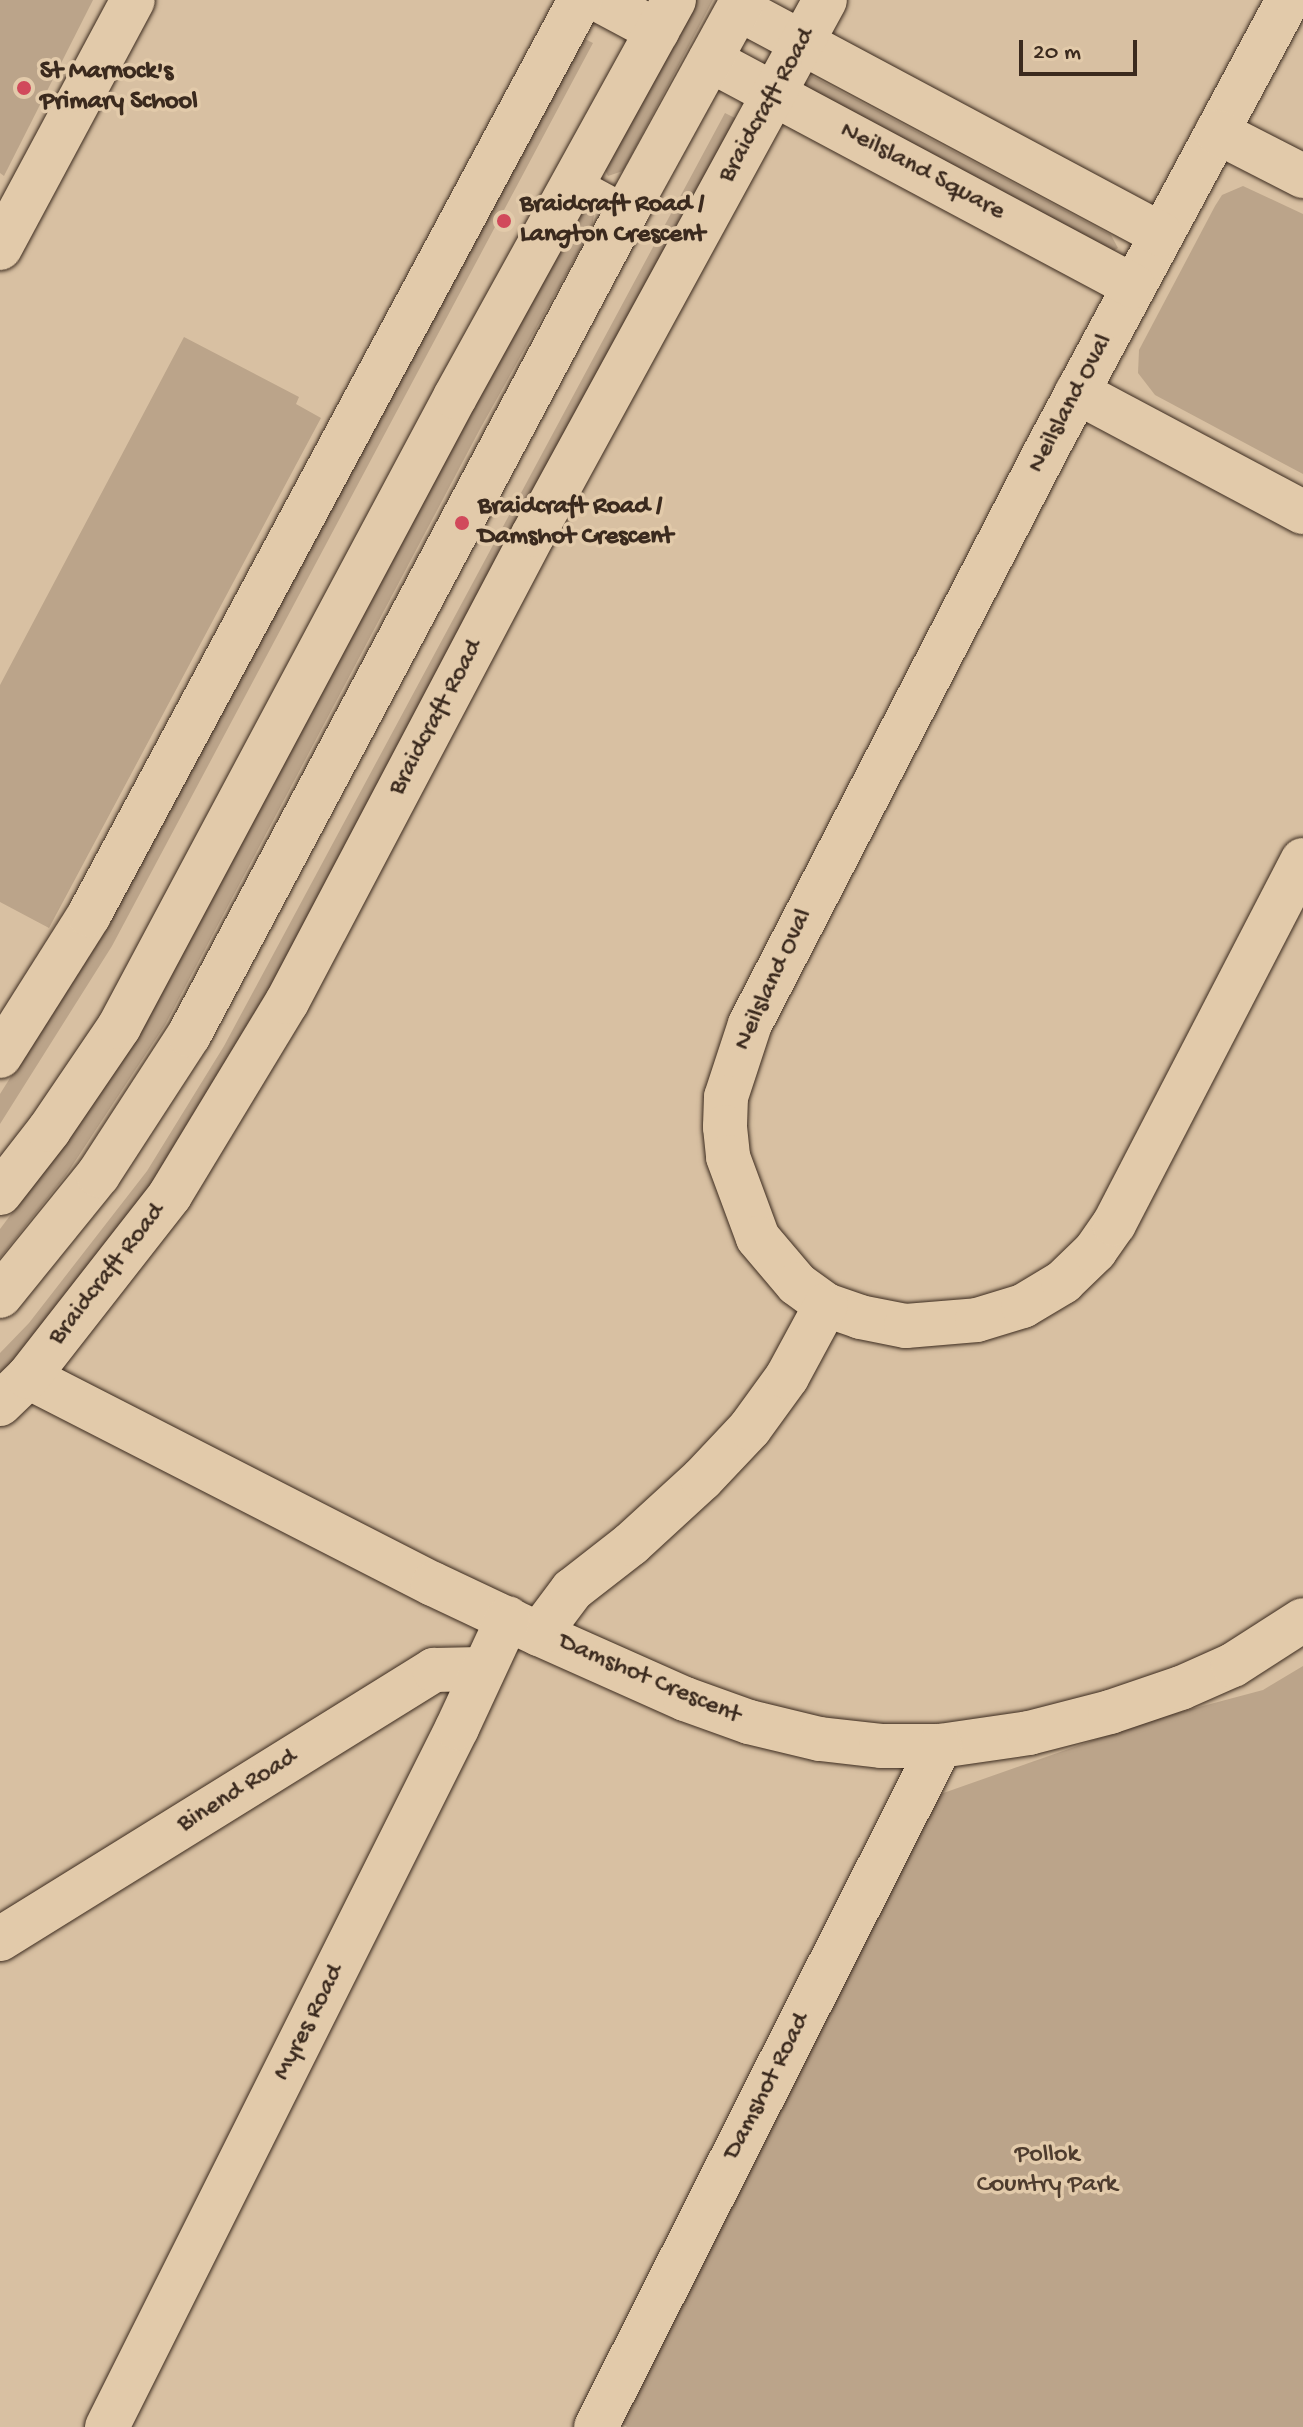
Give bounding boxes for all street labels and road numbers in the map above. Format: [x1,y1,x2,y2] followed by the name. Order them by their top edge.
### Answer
[713,23,823,189] street label: Braidcraft Road
[834,115,1010,229] street label: Neilsland Square
[1021,329,1121,479] street label: Neilsland Oval
[383,635,491,801] street label: Braidcraft Road
[728,904,820,1056] street label: Neilsland Oval
[43,1198,173,1352] street label: Braidcraft Road
[553,1628,745,1732] street label: Damshot Crescent
[172,1743,304,1841] street label: Binend Road
[268,1960,352,2086] street label: Myres Road
[718,2008,818,2166] street label: Damshot Road

